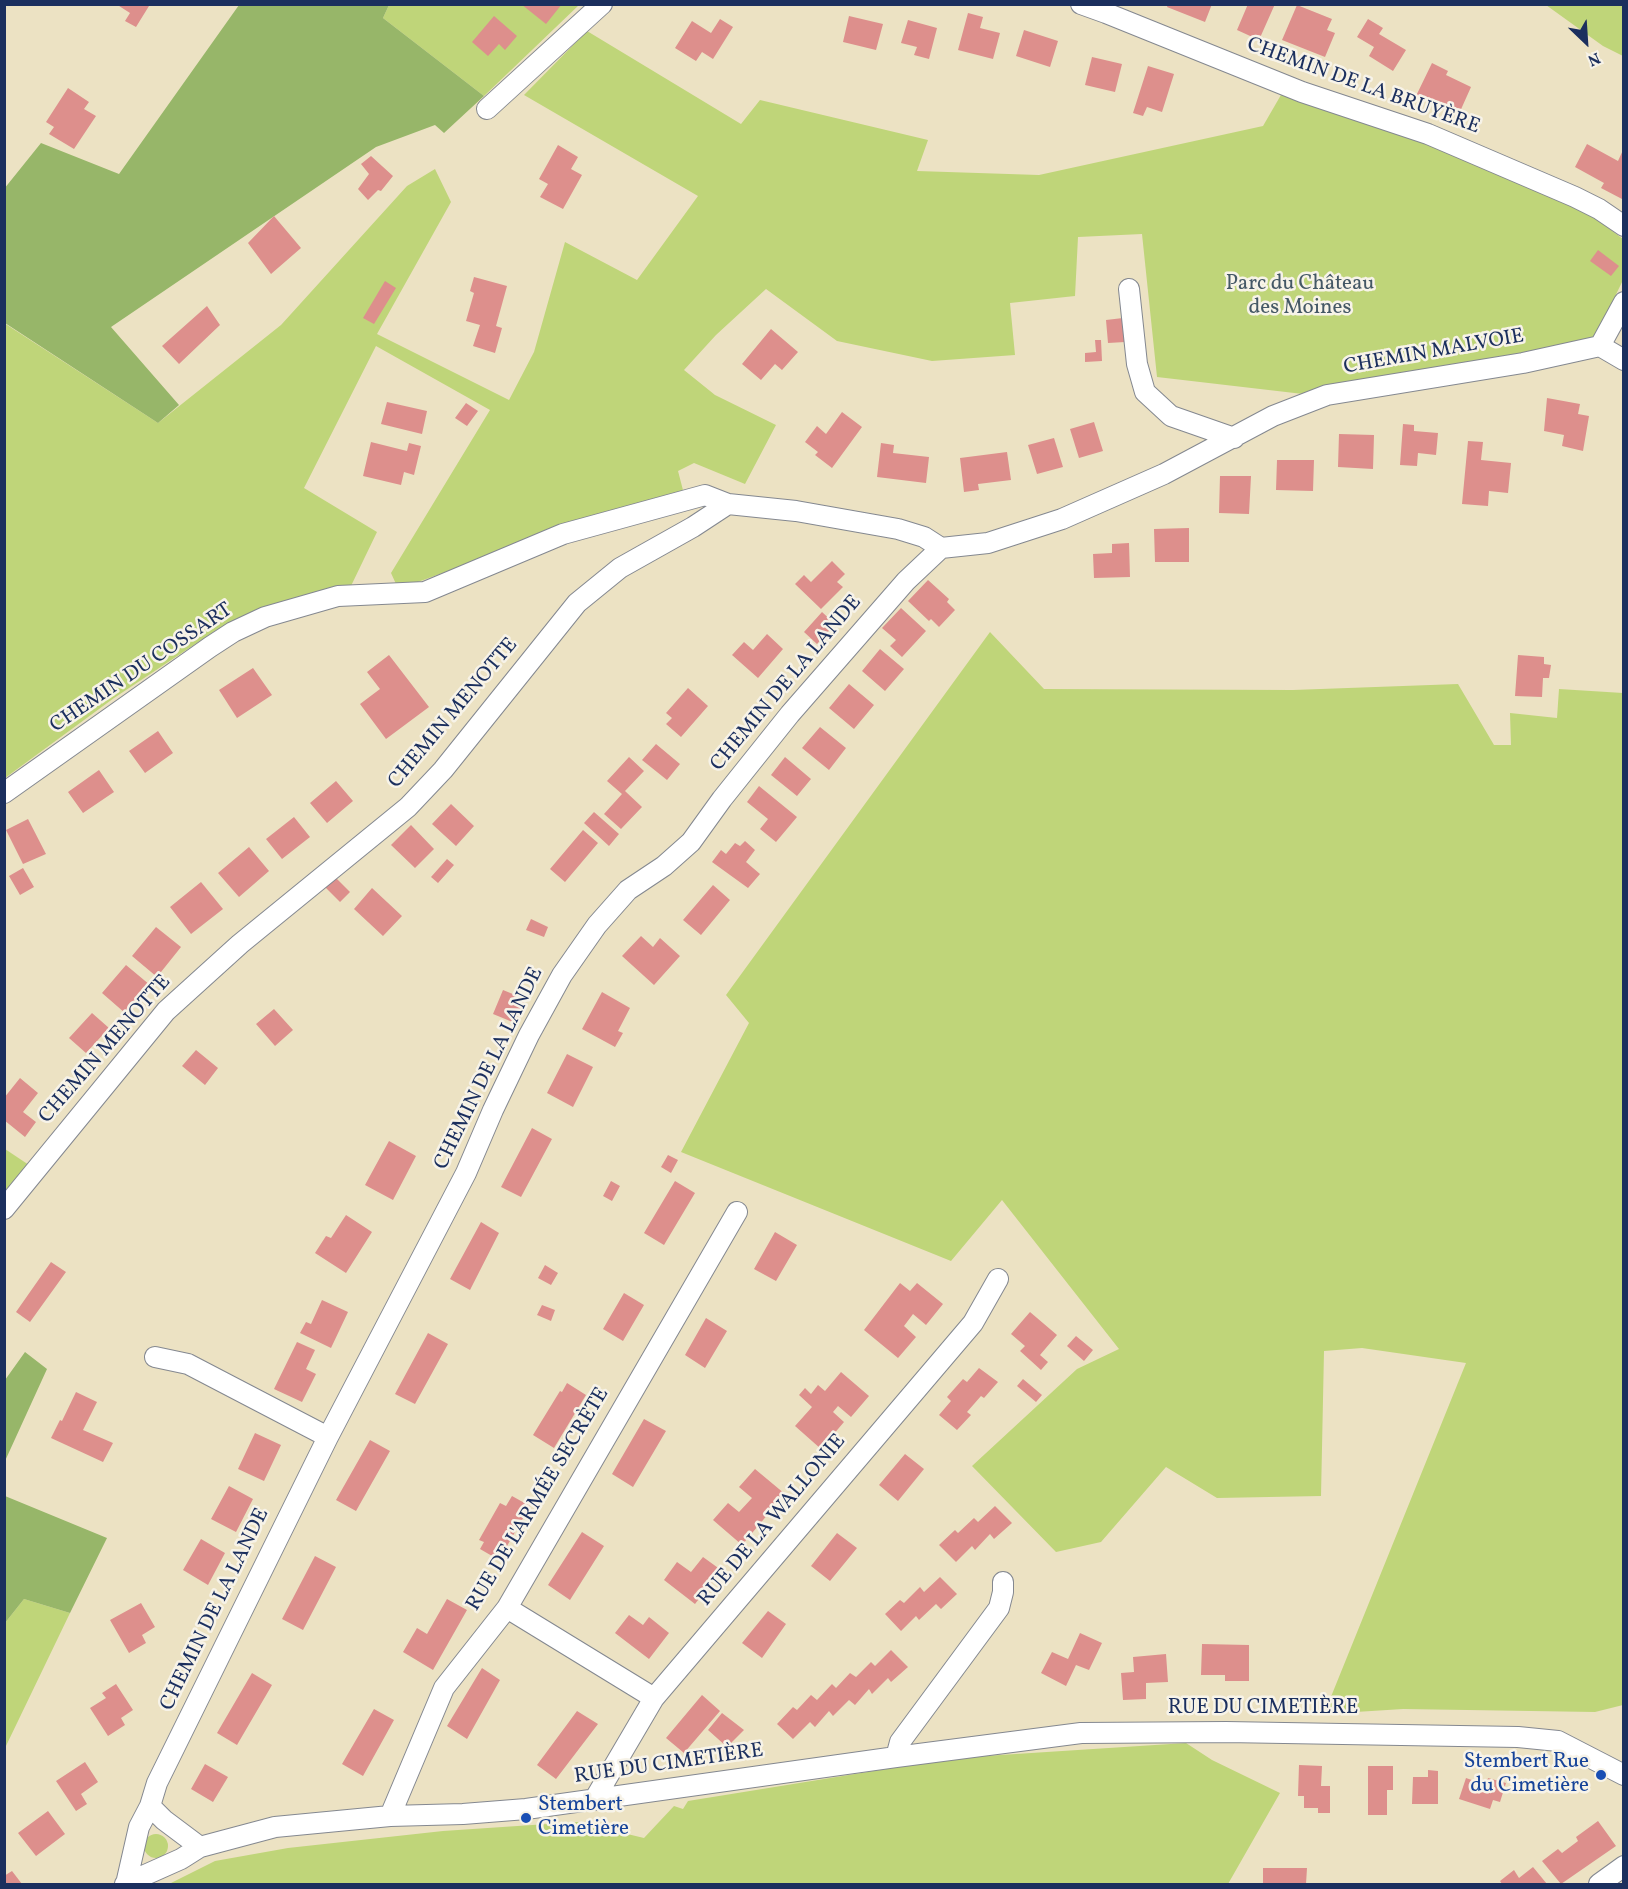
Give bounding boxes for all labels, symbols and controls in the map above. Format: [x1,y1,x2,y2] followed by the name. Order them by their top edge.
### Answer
[1556,12,1616,72] north arrow
[1243,33,1483,141] street label: CHEMIN DE LA BRUYÈRE
[1584,46,1604,71] text: N
[1226,272,1374,322] park label: Parc du Château des Moines
[1342,325,1526,381] street label: CHEMIN MALVOIE
[706,591,868,777] street label: CHEMIN DE LA LANDE
[46,599,238,739] street label: CHEMIN DU COSSART
[384,634,524,794] street label: CHEMIN MENOTTE
[430,964,550,1174] street label: CHEMIN DE LA LANDE
[35,971,177,1129] street label: CHEMIN MENOTTE
[462,1384,616,1616] street label: RUE DE L'ARMÉE SECRÈTE
[694,1430,852,1612] street label: RUE DE LA WALLONIE
[156,1505,276,1715] street label: CHEMIN DE LA LANDE
[1168,1696,1358,1722] street label: RUE DU CIMETIÈRE
[573,1739,765,1791] street label: RUE DU CIMETIÈRE
[1464,1750,1589,1800] place label: Stembert Rue du Cimetière
[1594,1768,1608,1782] marker: Stembert Rue du Cimetière
[538,1793,629,1843] place label: Stembert Cimetière
[519,1811,533,1825] marker: Stembert Cimetière

